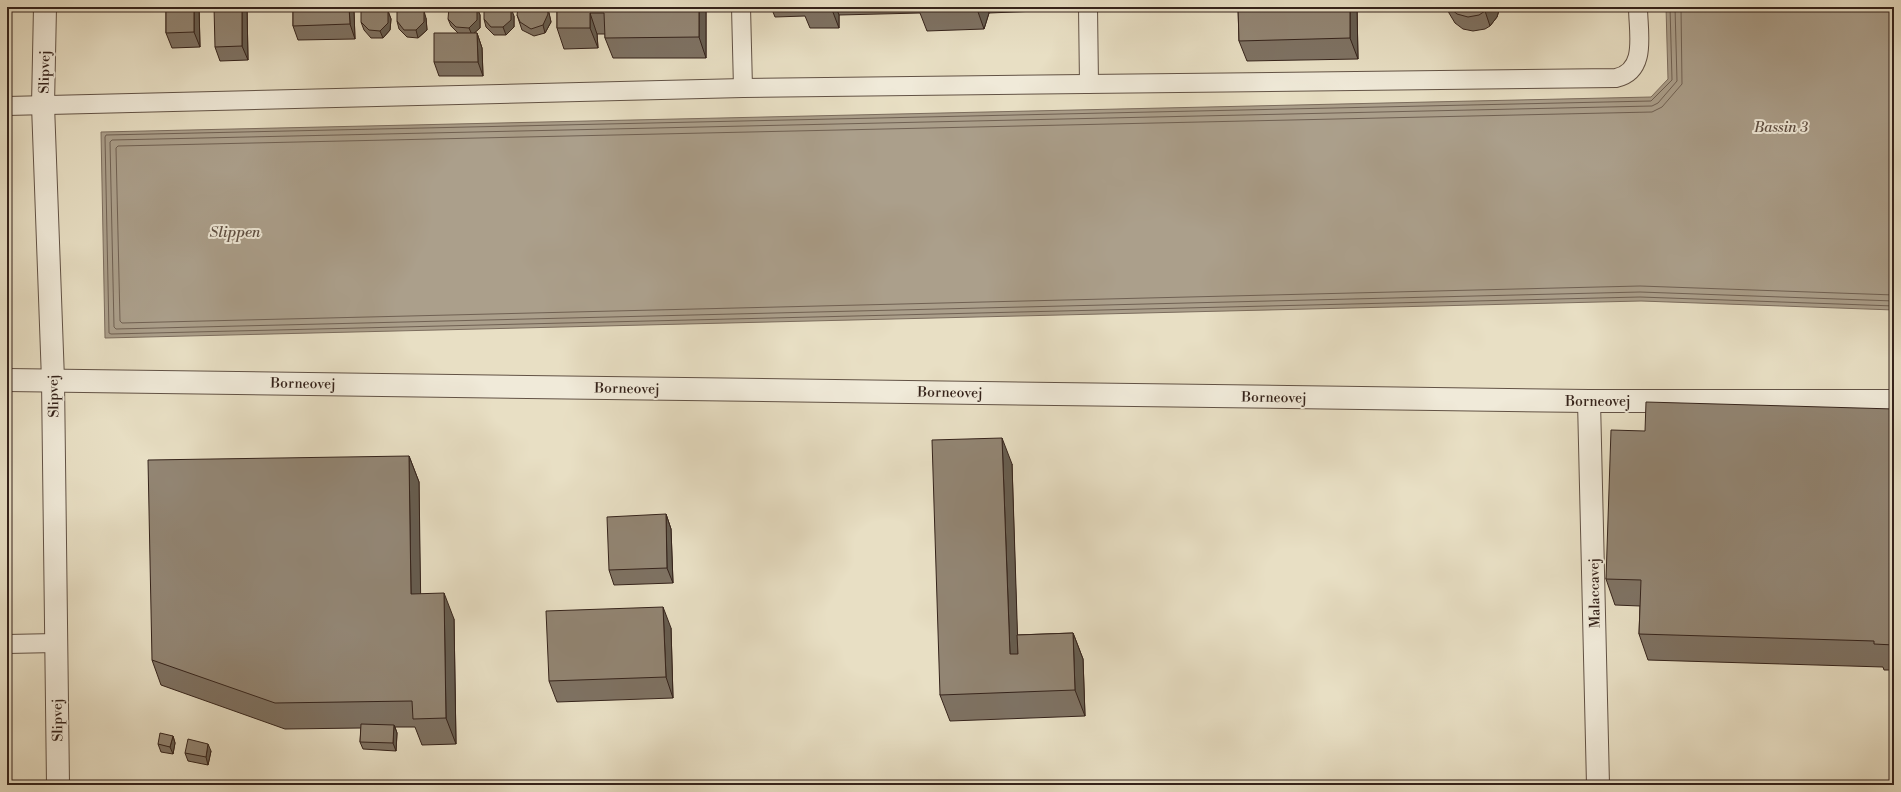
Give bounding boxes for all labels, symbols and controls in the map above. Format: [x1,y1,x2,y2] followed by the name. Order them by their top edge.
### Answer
[36,50,54,94] street label: Slipvej
[1753,118,1809,137] water label: Bassin 3
[210,223,261,242] water label: Slippen
[45,374,63,418] street label: Slipvej
[269,374,336,394] street label: Borneovej
[593,379,660,399] street label: Borneovej
[916,383,983,403] street label: Borneovej
[1240,388,1307,408] street label: Borneovej
[1564,393,1631,411] street label: Borneovej
[1585,558,1605,628] street label: Malaccavej
[49,698,67,742] street label: Slipvej

